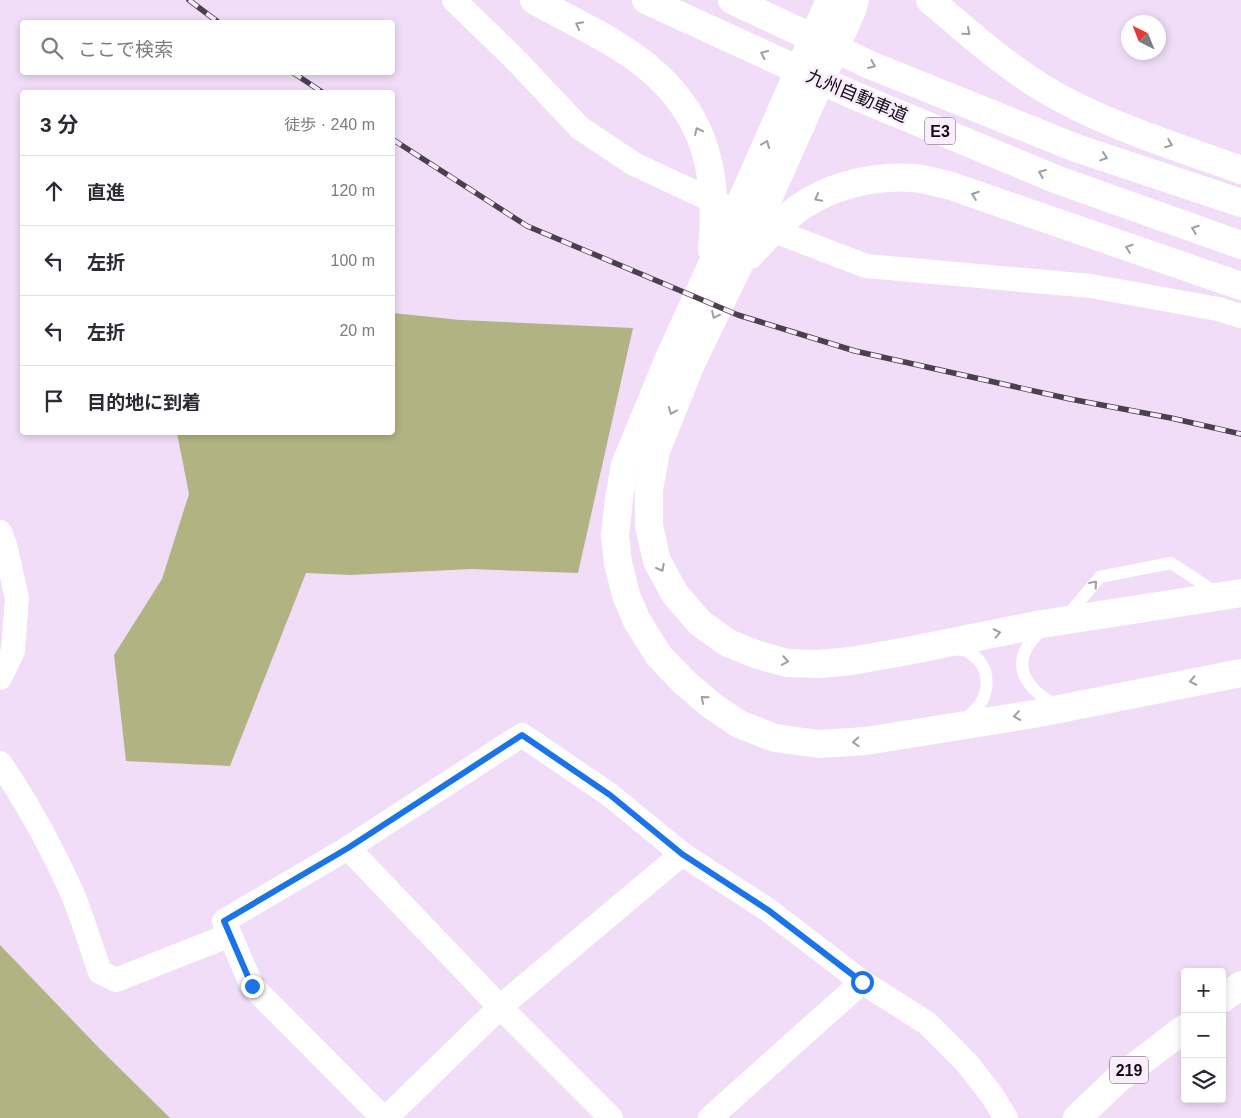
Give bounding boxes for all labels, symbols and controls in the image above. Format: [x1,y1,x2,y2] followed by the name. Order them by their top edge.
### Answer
[1121,15,1166,60] north arrow
[20,20,395,75] search box
[576,21,585,31] one-way arrow
[962,26,971,35] one-way arrow
[38,34,66,62] icon: search
[78,39,173,60] text: ここで検索
[760,50,769,61] one-way arrow
[867,59,876,70] one-way arrow
[803,66,911,126] street label: 九州自動車道
[40,113,79,136] text: 3 分
[284,116,375,133] text: 徒歩 · 240 m
[925,118,955,144] road number: E3
[694,127,704,136] one-way arrow
[1164,137,1173,148] one-way arrow
[761,141,771,149] one-way arrow
[1099,151,1108,161] one-way arrow
[1038,169,1047,180] one-way arrow
[40,177,68,205] icon: ahead
[87,182,125,203] text: 直進
[331,182,375,199] text: 120 m
[971,191,980,201] one-way arrow
[815,192,824,202] one-way arrow
[1191,225,1200,235] one-way arrow
[1125,244,1133,254] one-way arrow
[40,247,68,275] icon: left
[87,252,125,273] text: 左折
[331,252,375,269] text: 100 m
[711,310,721,319] one-way arrow
[40,317,68,345] icon: left
[87,322,125,343] text: 左折
[339,322,375,339] text: 20 m
[40,387,68,415] icon: arrive
[87,392,201,413] text: 目的地に到着
[667,406,678,415] one-way arrow
[655,563,665,572] one-way arrow
[1089,581,1097,590] one-way arrow
[993,629,1001,639] one-way arrow
[781,656,789,666] one-way arrow
[1189,676,1197,686] one-way arrow
[701,696,710,705] one-way arrow
[1012,711,1021,721] one-way arrow
[852,736,860,747] one-way arrow
[1181,968,1226,1103] map controls
[1181,968,1226,1013] button: +
[851,971,874,994] route start
[241,975,264,998] route end
[1181,1013,1226,1058] button: −
[1110,1056,1148,1084] road number: 219
[1181,1058,1226,1103] button: layers

